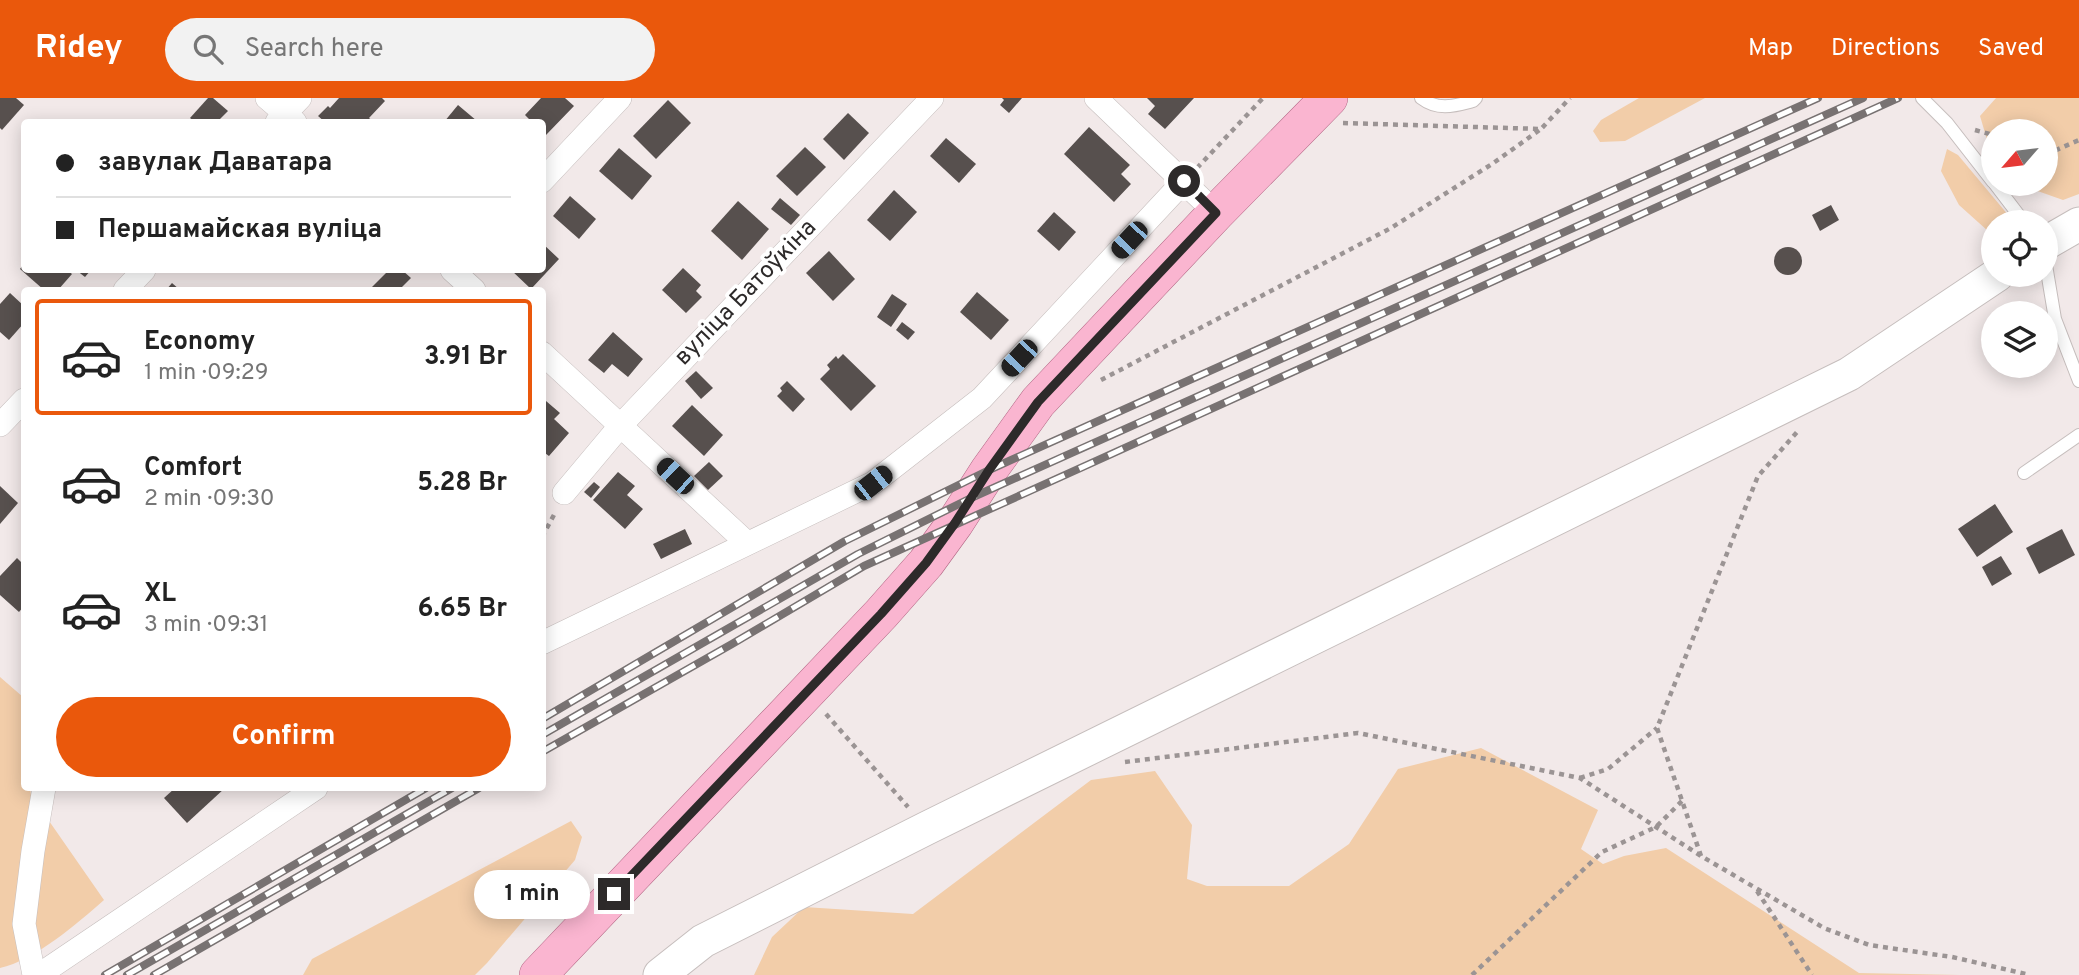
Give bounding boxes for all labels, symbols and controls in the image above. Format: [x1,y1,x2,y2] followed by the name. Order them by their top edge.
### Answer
[165,18,655,81] search box
[35,28,123,70] text: Ridey
[189,30,227,68] icon: search
[245,33,384,66] text: Search here
[1748,34,1793,64] text: Map
[1831,34,1940,64] text: Directions
[1978,34,2044,64] text: Saved
[1981,119,2058,196] north arrow
[1981,119,2058,378] map controls
[98,147,332,180] text: завулак Даватара
[1168,165,1200,197] route start
[1981,210,2058,287] button: locate
[98,214,382,247] text: Першамайская вуліца
[669,214,823,372] street label: вуліца Батоўкіна
[1107,217,1152,263] car
[1981,301,2058,378] button: layers
[60,326,123,389] icon: car
[144,326,255,359] text: Economy
[997,335,1042,381] car
[424,341,507,374] text: 3.91 Br
[144,359,269,388] text: 1 min · 09:29
[60,452,123,515] icon: car
[144,452,242,485] text: Comfort
[653,454,698,498] car
[850,462,897,504] car
[417,467,507,500] text: 5.28 Br
[144,485,275,514] text: 2 min · 09:30
[60,578,123,641] icon: car
[144,578,176,611] text: XL
[418,593,507,626] text: 6.65 Br
[144,611,268,640] text: 3 min · 09:31
[56,697,511,777] button: Confirm
[474,870,590,918] callout: 1 min
[598,878,630,910] route end
[504,880,560,909] text: 1 min

